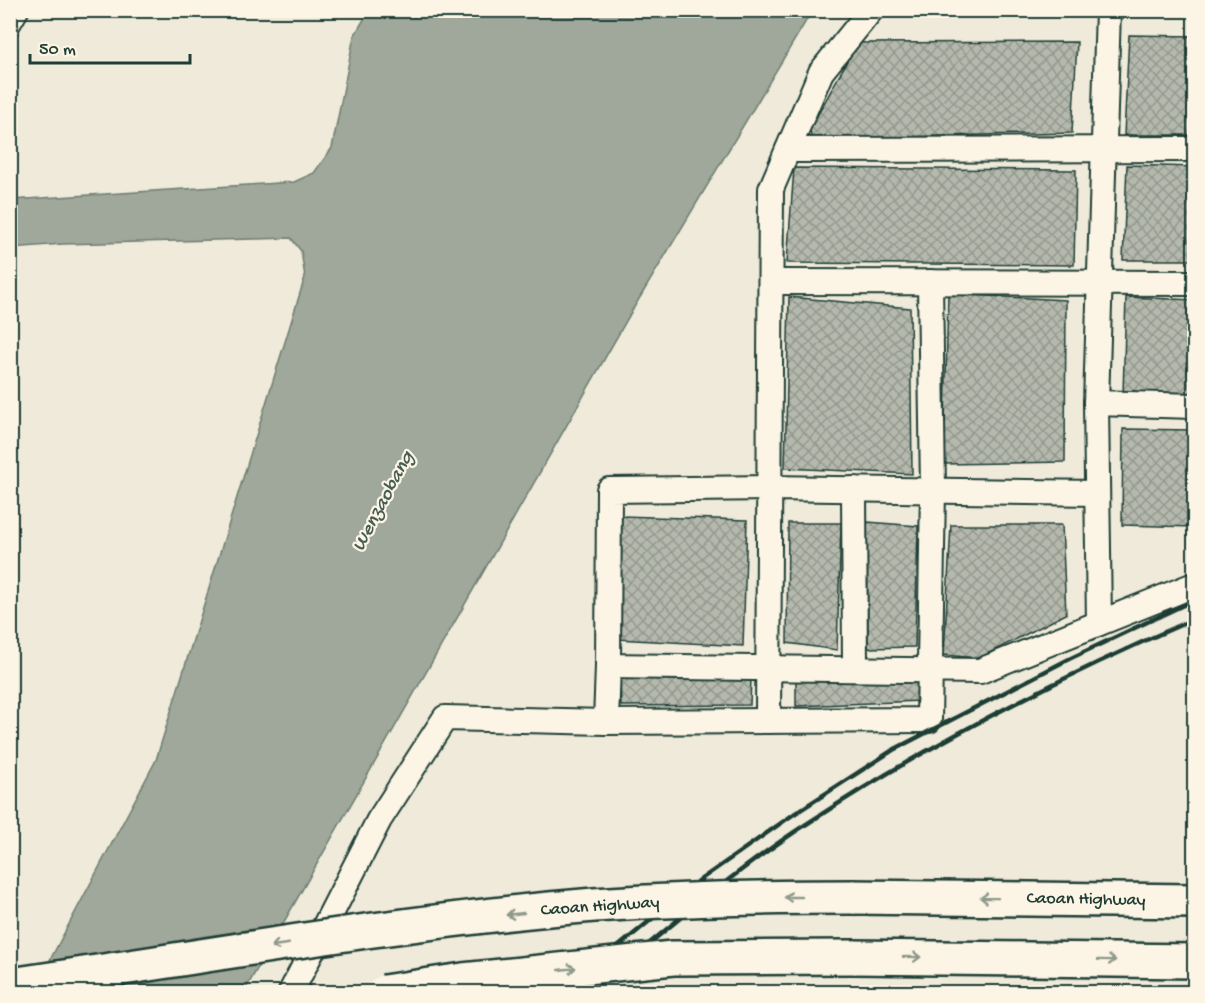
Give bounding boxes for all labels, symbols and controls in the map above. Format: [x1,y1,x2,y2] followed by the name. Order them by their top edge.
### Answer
[30,27,190,65] scale bar
[39,40,76,61] text: 50 m
[348,447,421,556] water label: Wenzaobang
[1026,888,1146,912] street label: Caoan Highway
[784,891,804,903] one-way arrow
[540,892,660,922] street label: Caoan Highway
[980,893,1000,904] one-way arrow
[505,909,525,920] one-way arrow
[271,940,290,951] one-way arrow
[901,951,921,963] one-way arrow
[1096,954,1116,966] one-way arrow
[557,963,576,974] one-way arrow

